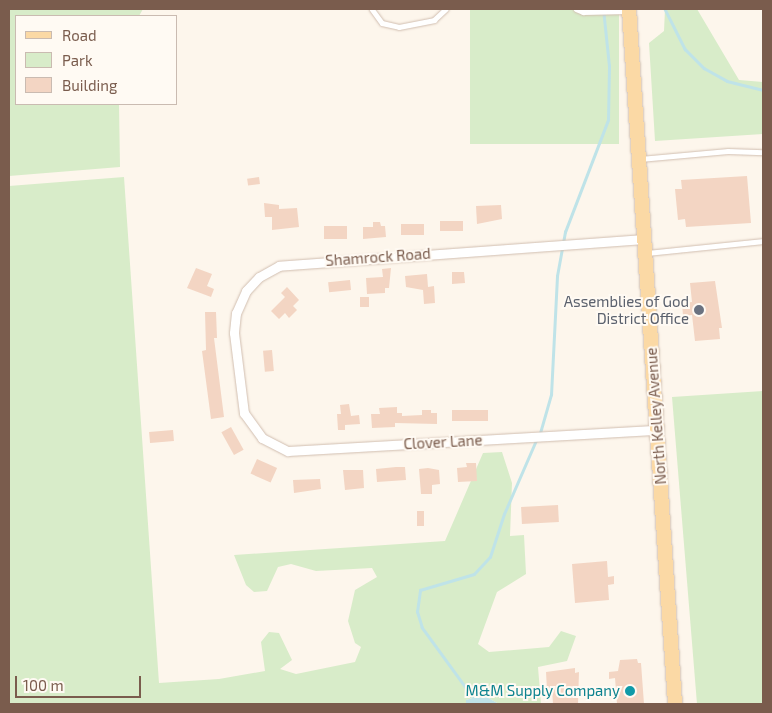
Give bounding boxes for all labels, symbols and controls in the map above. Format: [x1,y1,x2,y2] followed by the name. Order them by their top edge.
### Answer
[15,15,178,105] legend
[62,26,97,44] text: Road
[62,51,93,69] text: Park
[62,76,117,94] text: Building
[325,244,431,270] street label: Shamrock Road
[563,292,689,327] place label: Assemblies of God District Office
[693,304,705,316] marker: Assemblies of God District Office
[642,347,670,485] street label: North Kelley Avenue
[403,431,483,453] street label: Clover Lane
[18,666,144,698] scale bar
[23,676,64,694] text: 100 m
[465,682,620,700] place label: M&M Supply Company
[624,685,636,697] marker: M&M Supply Company

